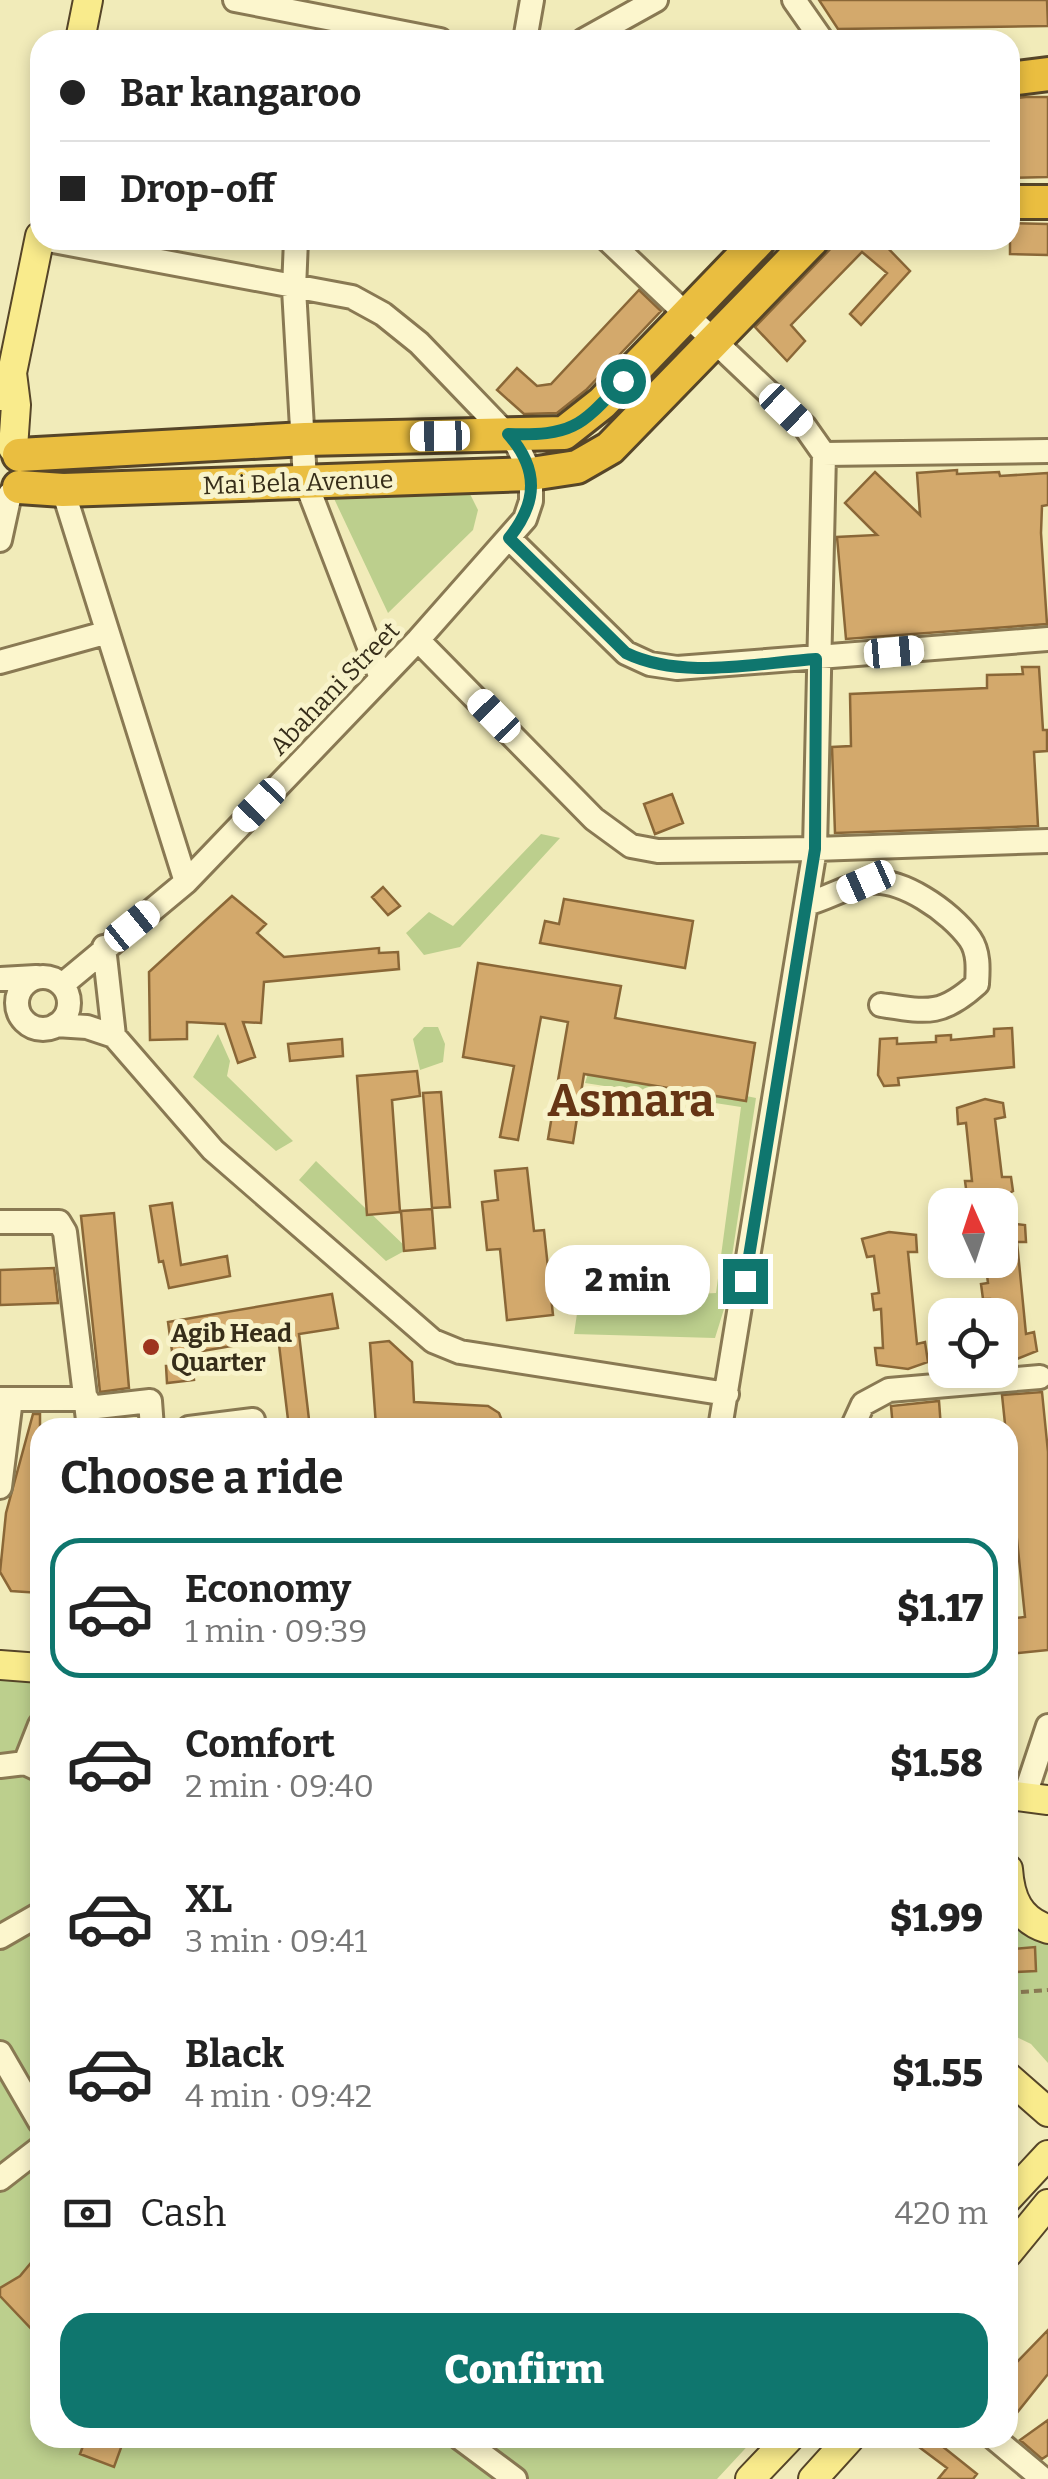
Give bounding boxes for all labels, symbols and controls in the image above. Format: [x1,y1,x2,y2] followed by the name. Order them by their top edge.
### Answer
[120,70,361,116] text: Bar kangaroo
[120,166,275,212] text: Drop-off
[601,359,646,404] route start
[754,378,818,442] car
[410,420,470,452] car
[202,465,394,501] street label: Mai Bela Avenue
[264,616,406,762] street label: Abahani Street
[863,634,925,670] car
[462,684,526,748] car
[227,773,291,837] car
[832,856,900,908] car
[99,895,165,957] car
[547,1074,715,1128] district label: Asmara
[928,1188,1018,1278] north arrow
[928,1188,1018,1388] map controls
[545,1246,710,1316] callout: 2 min
[723,1259,768,1304] route end
[585,1261,670,1299] text: 2 min
[928,1298,1018,1388] button: locate
[171,1319,292,1378] place label: Agib Head Quarter
[140,1336,162,1358] marker: Agib Head Quarter
[60,1451,343,1505] text: Choose a ride
[65,1563,155,1653] icon: car
[185,1566,351,1612] text: Economy
[897,1585,983,1631] text: $1.17
[185,1612,367,1650] text: 1 min · 09:39
[65,1718,155,1808] icon: car
[185,1721,335,1767] text: Comfort
[890,1740,983,1786] text: $1.58
[185,1767,374,1805] text: 2 min · 09:40
[65,1873,155,1963] icon: car
[185,1876,232,1922] text: XL
[890,1895,983,1941] text: $1.99
[185,1922,367,1960] text: 3 min · 09:41
[65,2028,155,2118] icon: car
[185,2031,284,2077] text: Black
[892,2050,983,2096] text: $1.55
[185,2077,372,2115] text: 4 min · 09:42
[60,2186,115,2241] icon: cash
[140,2190,226,2236] text: Cash
[894,2194,988,2232] text: 420 m
[60,2313,988,2428] button: Confirm

